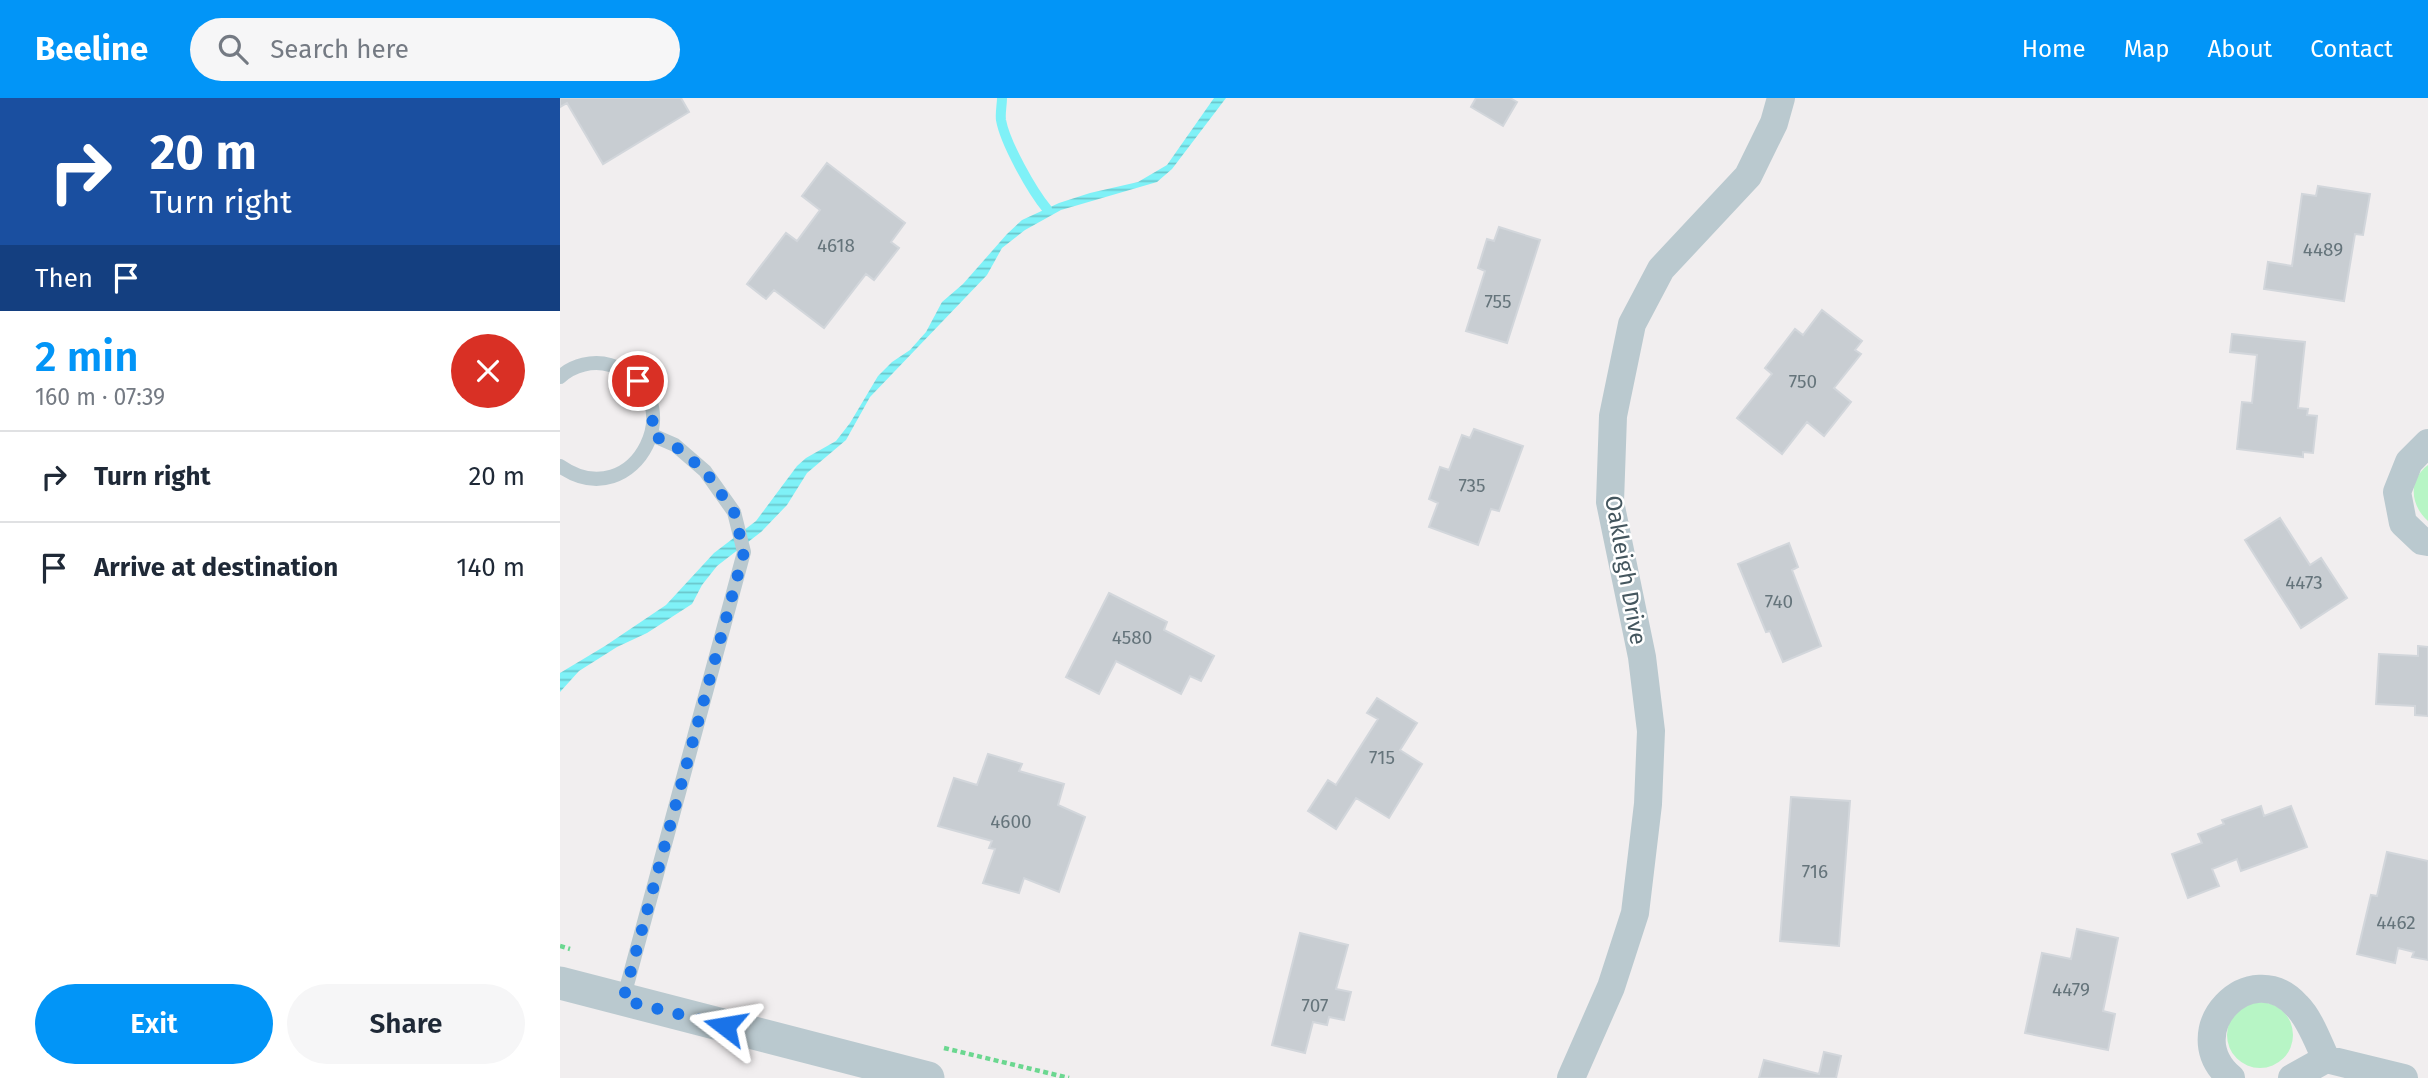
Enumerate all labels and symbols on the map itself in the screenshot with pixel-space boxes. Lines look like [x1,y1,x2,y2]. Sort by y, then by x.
house number: 4618 [817,234,855,257]
house number: 4489 [2303,238,2343,261]
house number: 755 [1484,290,1512,313]
pin [608,351,668,411]
house number: 750 [1789,370,1817,393]
house number: 735 [1458,474,1486,497]
street label: Oakleigh Drive [1599,493,1653,647]
house number: 4473 [2285,571,2323,594]
house number: 740 [1765,590,1793,613]
house number: 4580 [1112,626,1152,649]
house number: 715 [1369,746,1395,769]
house number: 4600 [990,810,1032,833]
house number: 716 [1802,860,1828,883]
house number: 4462 [2376,911,2416,934]
house number: 4479 [2052,978,2090,1001]
position arrow [688,989,762,1063]
house number: 707 [1302,994,1328,1017]

